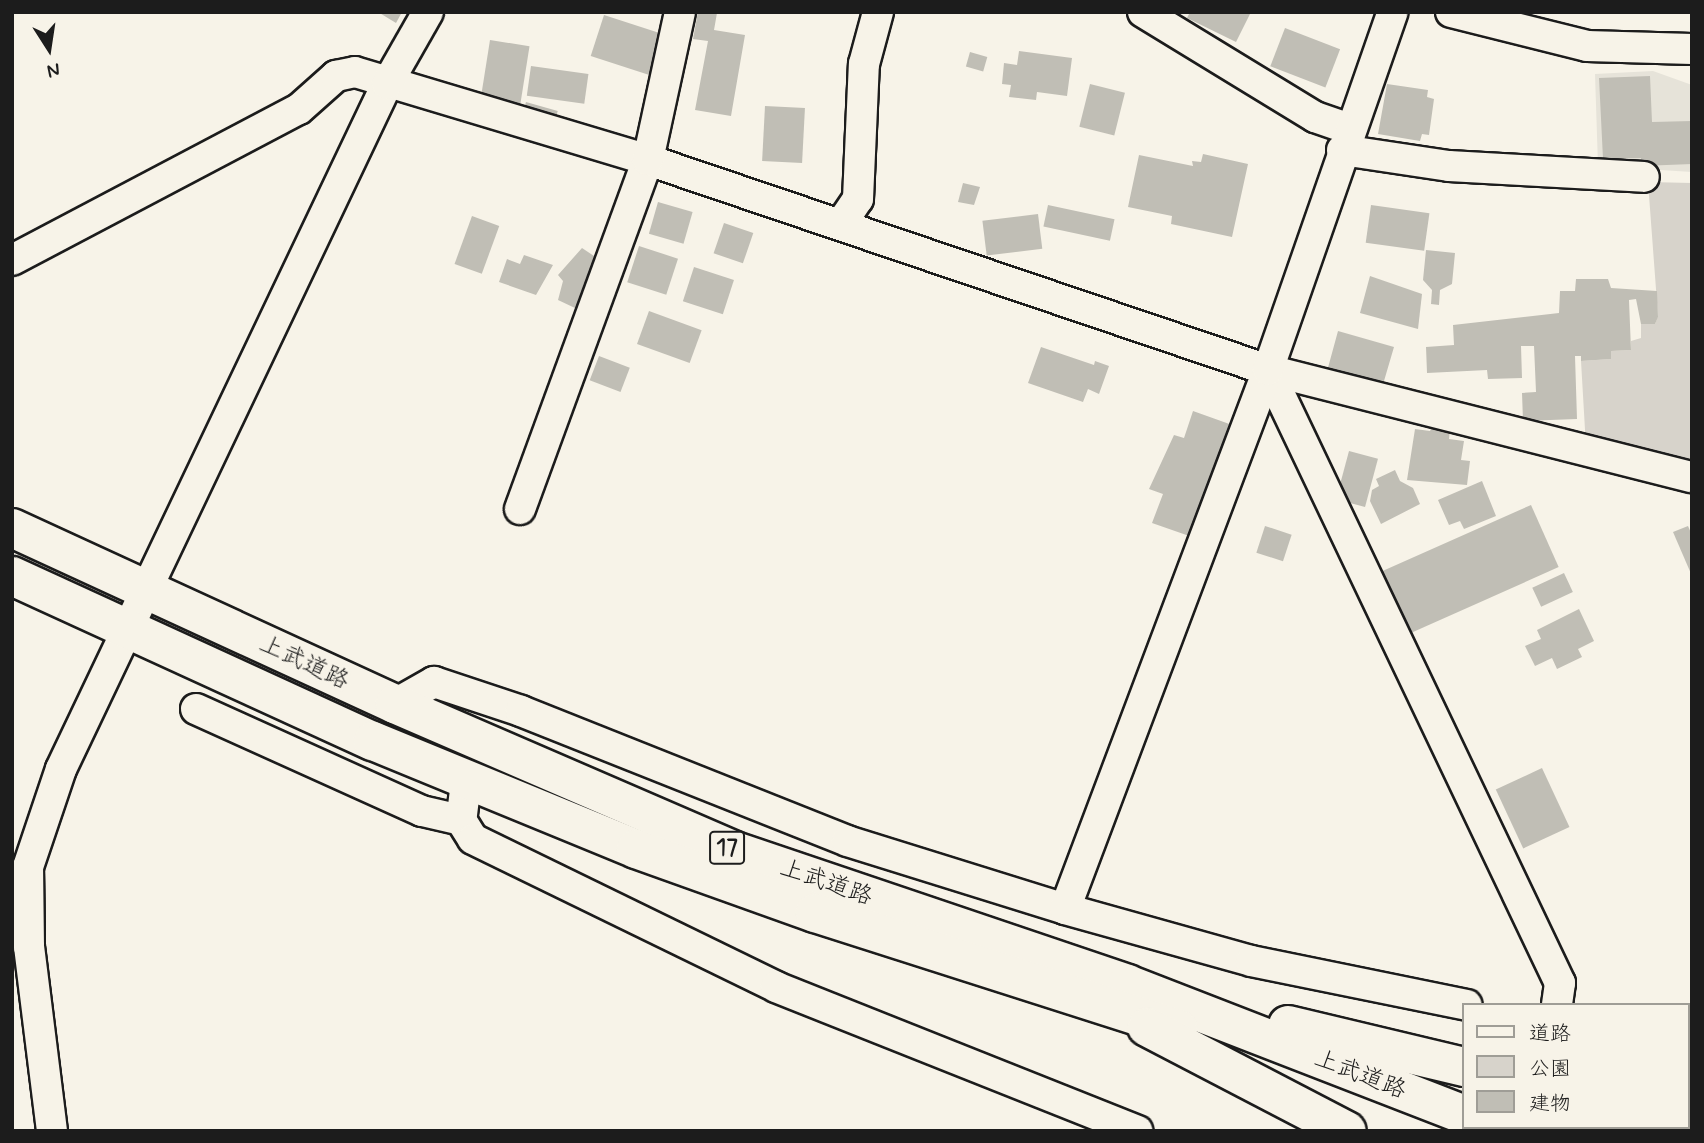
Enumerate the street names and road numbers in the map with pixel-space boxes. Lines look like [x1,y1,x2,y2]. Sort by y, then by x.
street label: 上武道路 [254,630,354,696]
road number: 17 [708,828,746,868]
street label: 上武道路 [776,854,876,912]
street label: 上武道路 [1310,1044,1410,1106]

